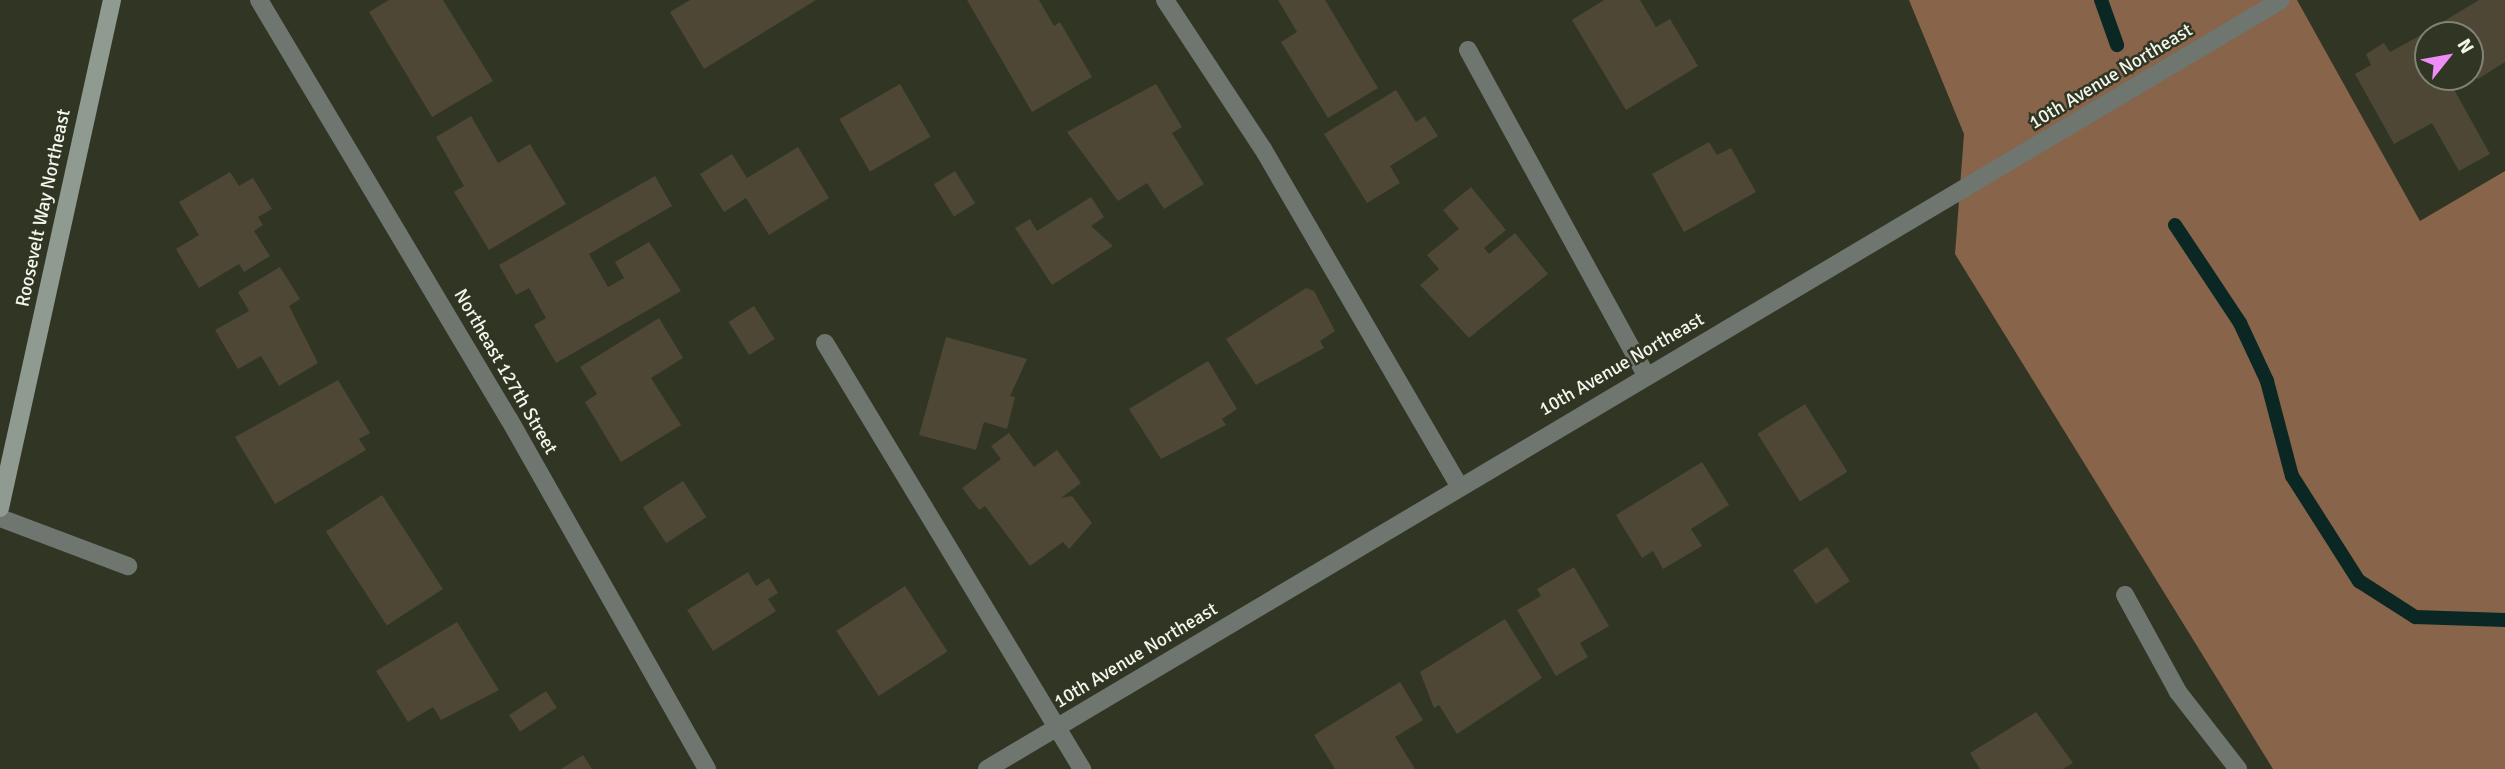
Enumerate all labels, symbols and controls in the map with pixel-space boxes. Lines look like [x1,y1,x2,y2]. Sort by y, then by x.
street label: 10th Avenue Northeast [2025,19,2197,135]
north arrow [2414,21,2484,91]
text: N [2452,34,2479,58]
street label: Roosevelt Way Northeast [12,107,76,309]
street label: Northeast 127th Street [448,285,562,459]
street label: 10th Avenue Northeast [1536,308,1708,422]
street label: 10th Avenue Northeast [1050,598,1222,714]

